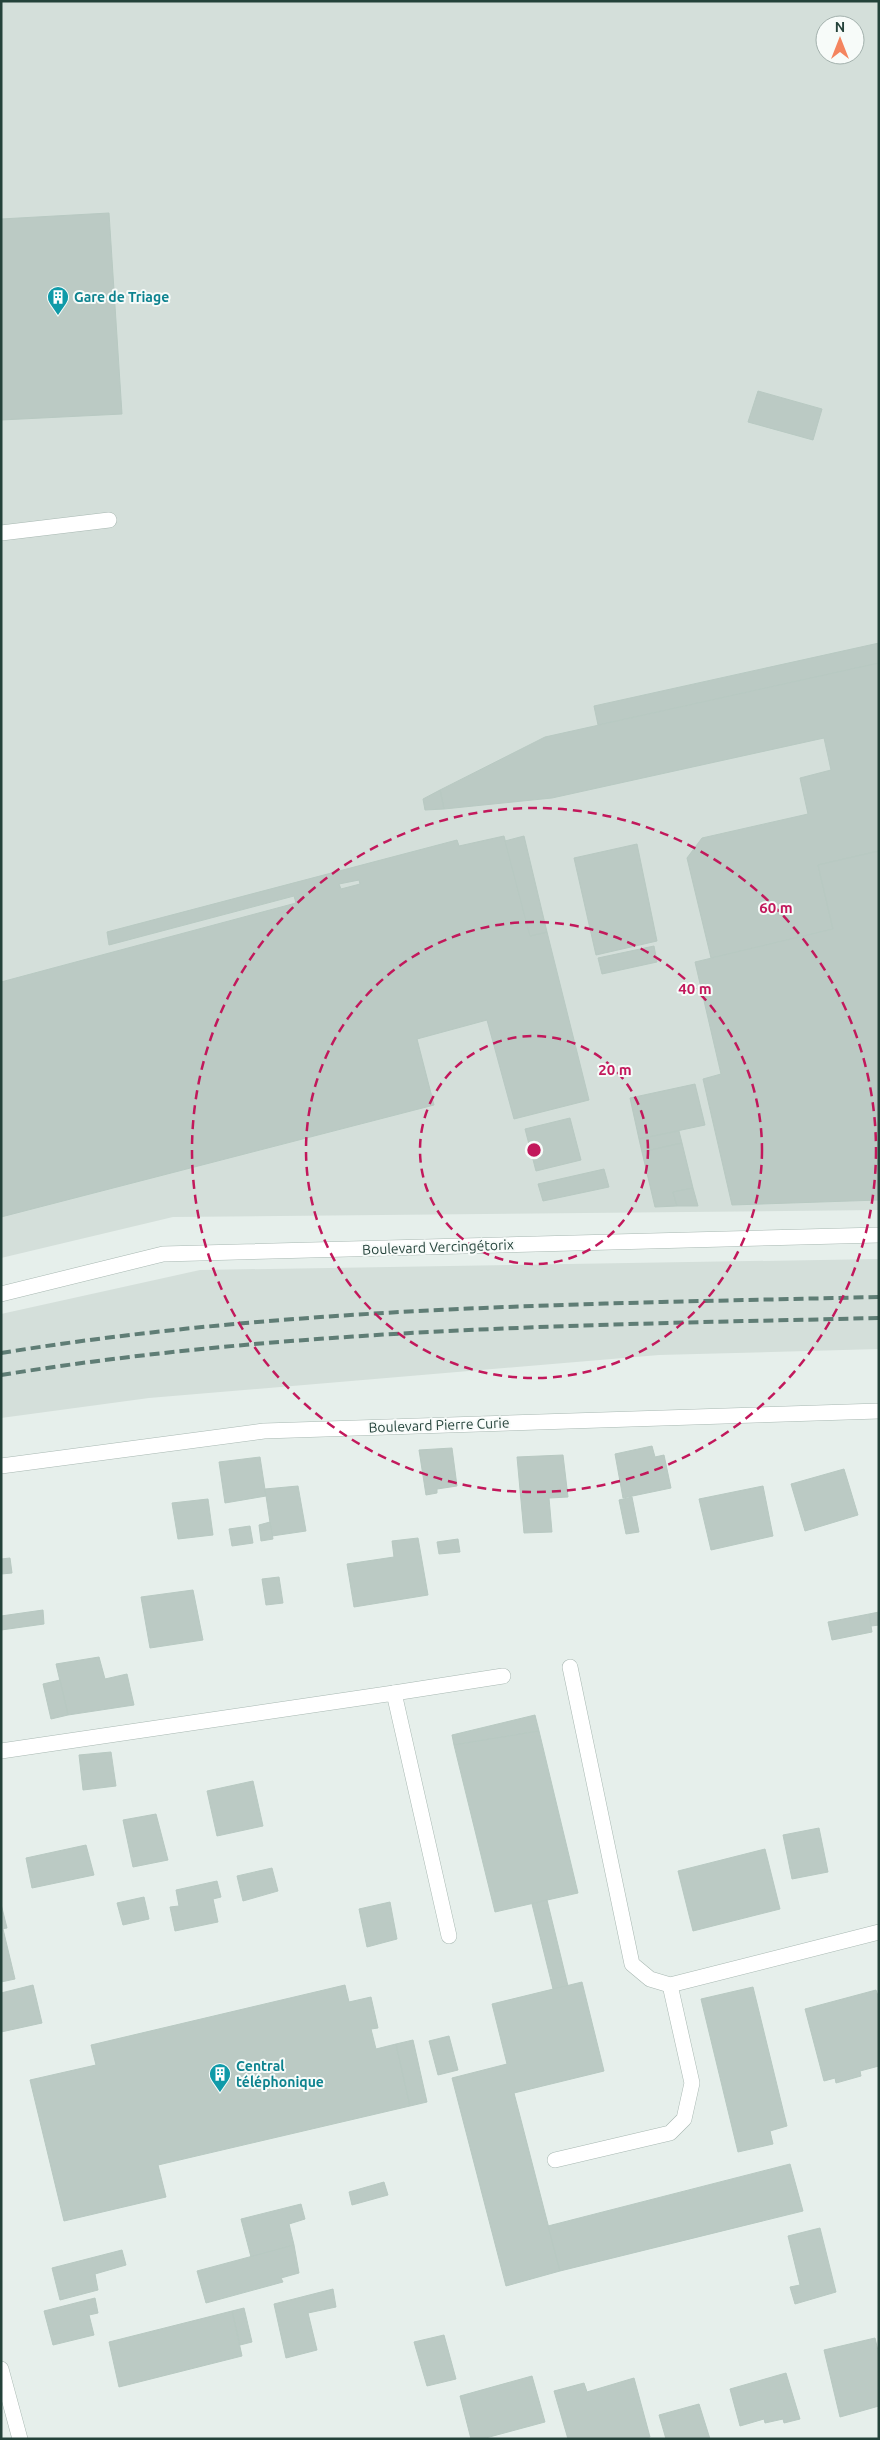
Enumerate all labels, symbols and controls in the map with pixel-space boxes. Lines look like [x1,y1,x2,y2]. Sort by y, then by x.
north arrow [815,15,865,65]
text: N [835,19,845,35]
building icon: Gare de Triage [46,285,70,316]
place label: Gare de Triage [74,289,169,305]
text: 60 m [759,899,793,916]
text: 40 m [678,980,712,997]
text: 20 m [598,1061,632,1078]
centre of rings [525,1141,543,1159]
street label: Boulevard Vercingétorix [362,1236,514,1258]
street label: Boulevard Pierre Curie [368,1415,510,1435]
place label: Central téléphonique [236,2058,324,2090]
building icon: Central téléphonique [208,2062,232,2093]

